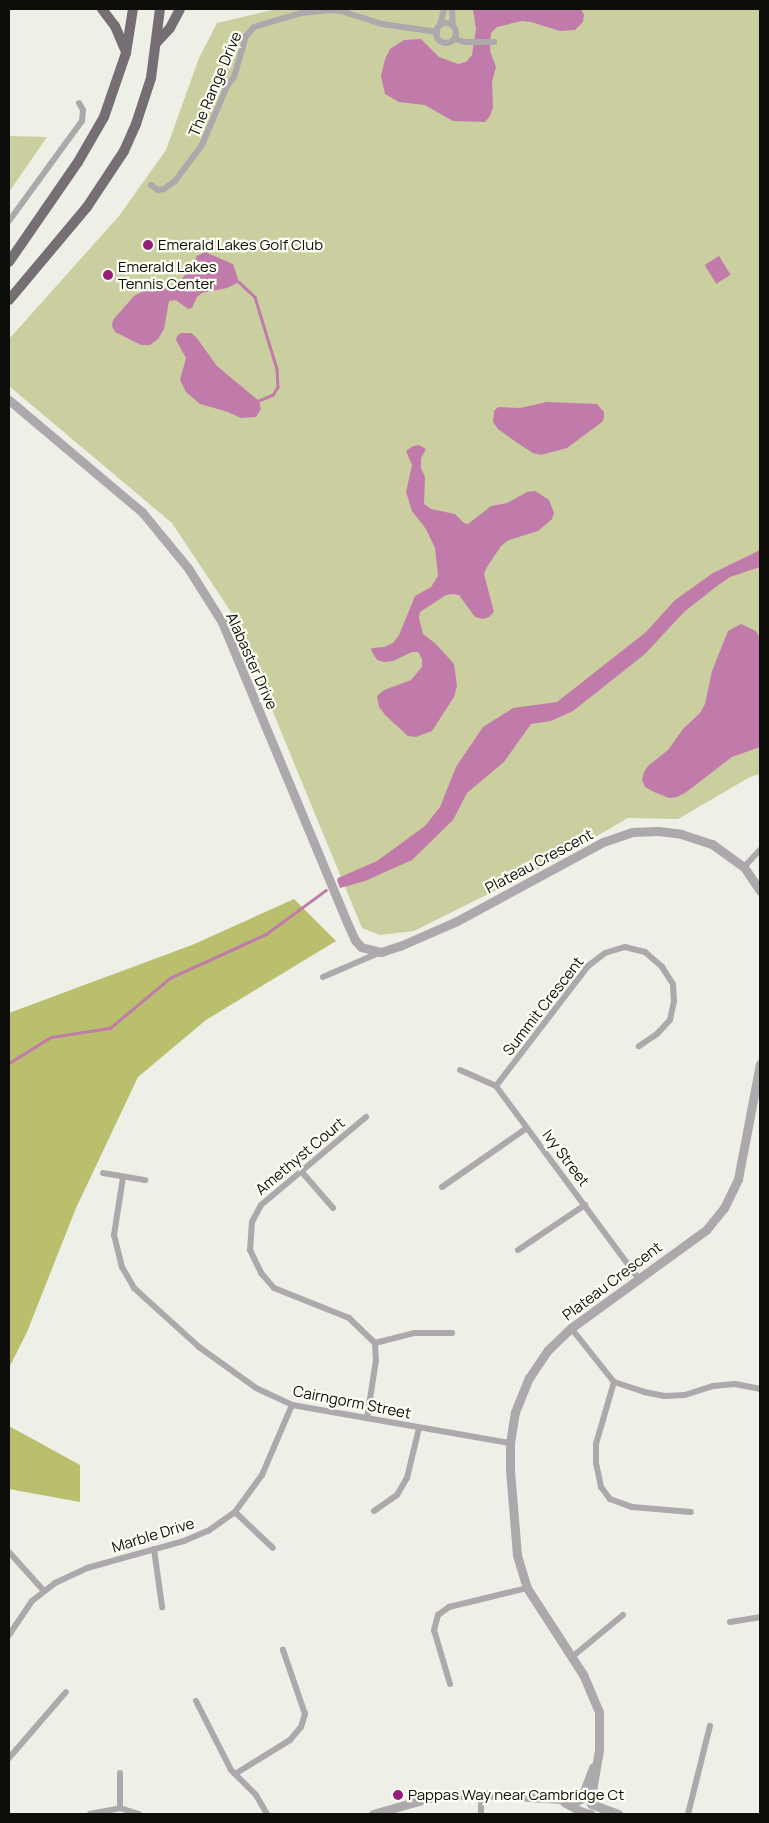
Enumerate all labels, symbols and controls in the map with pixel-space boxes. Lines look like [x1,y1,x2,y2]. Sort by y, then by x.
street label: The Range Drive [185,29,245,139]
place label: Emerald Lakes Golf Club [158,236,323,254]
marker: Emerald Lakes Golf Club [142,239,154,251]
place label: Emerald Lakes Tennis Center [118,257,217,292]
marker: Emerald Lakes Tennis Center [102,269,114,281]
street label: Alabaster Drive [223,610,281,712]
street label: Plateau Crescent [482,825,596,897]
street label: Summit Crescent [499,953,587,1059]
street label: Amethyst Court [252,1114,348,1198]
street label: Ivy Street [539,1126,593,1190]
street label: Plateau Crescent [559,1238,665,1324]
street label: Cairngorm Street [291,1382,413,1422]
street label: Marble Drive [109,1514,197,1556]
place label: Pappas Way near Cambridge Ct [408,1786,624,1804]
marker: Pappas Way near Cambridge Ct [392,1789,404,1801]

